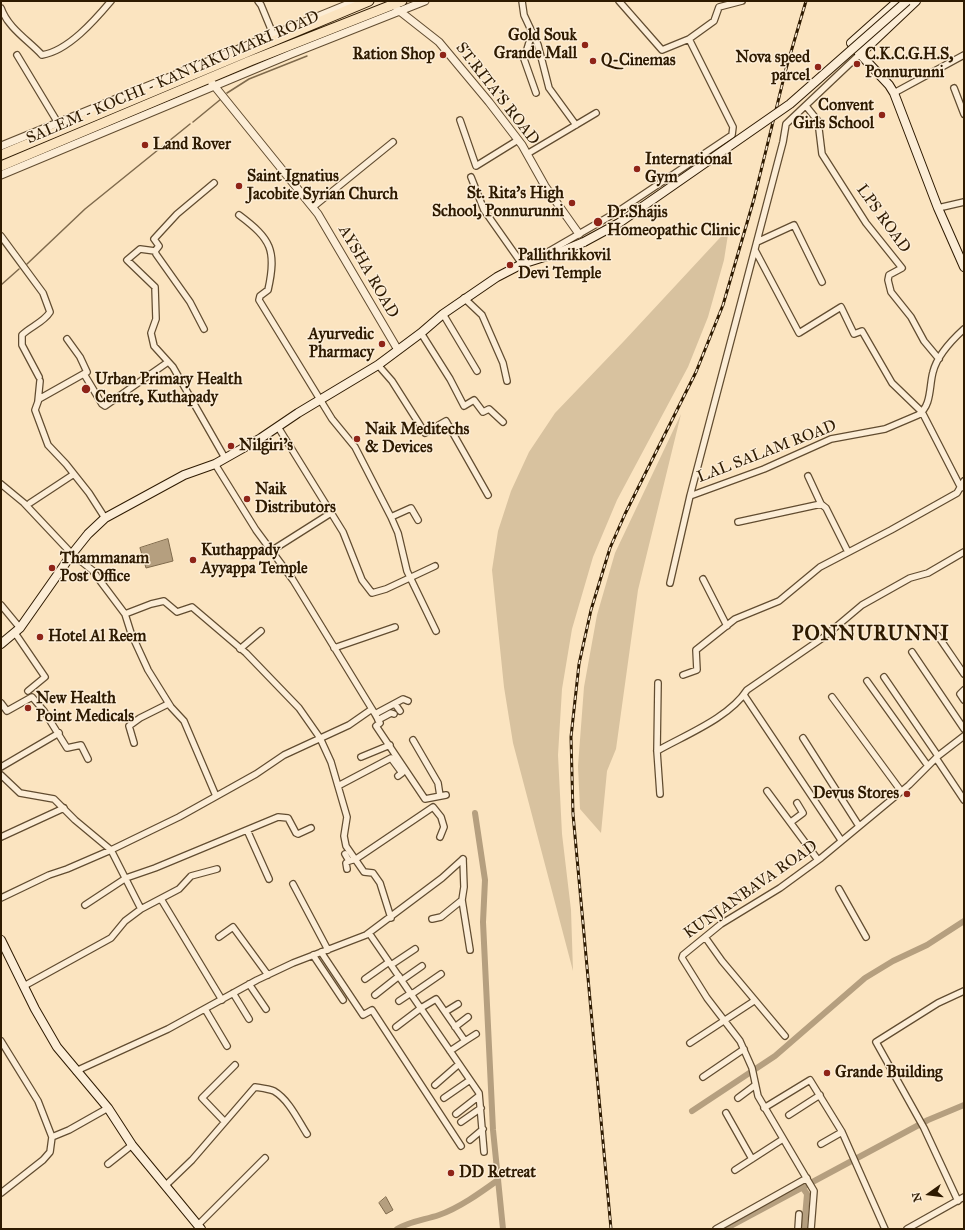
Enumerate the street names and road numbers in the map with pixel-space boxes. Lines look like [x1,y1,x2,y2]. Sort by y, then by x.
street label: SALEM - KOCHI - KANYAKUMARI ROAD [24,7,322,149]
street label: ST.RITA'S ROAD [451,39,543,149]
street label: LPS ROAD [852,181,914,257]
street label: AYSHA ROAD [334,222,402,322]
street label: LAL SALAM ROAD [695,417,839,487]
street label: KUNJANBAVA ROAD [680,837,822,943]

